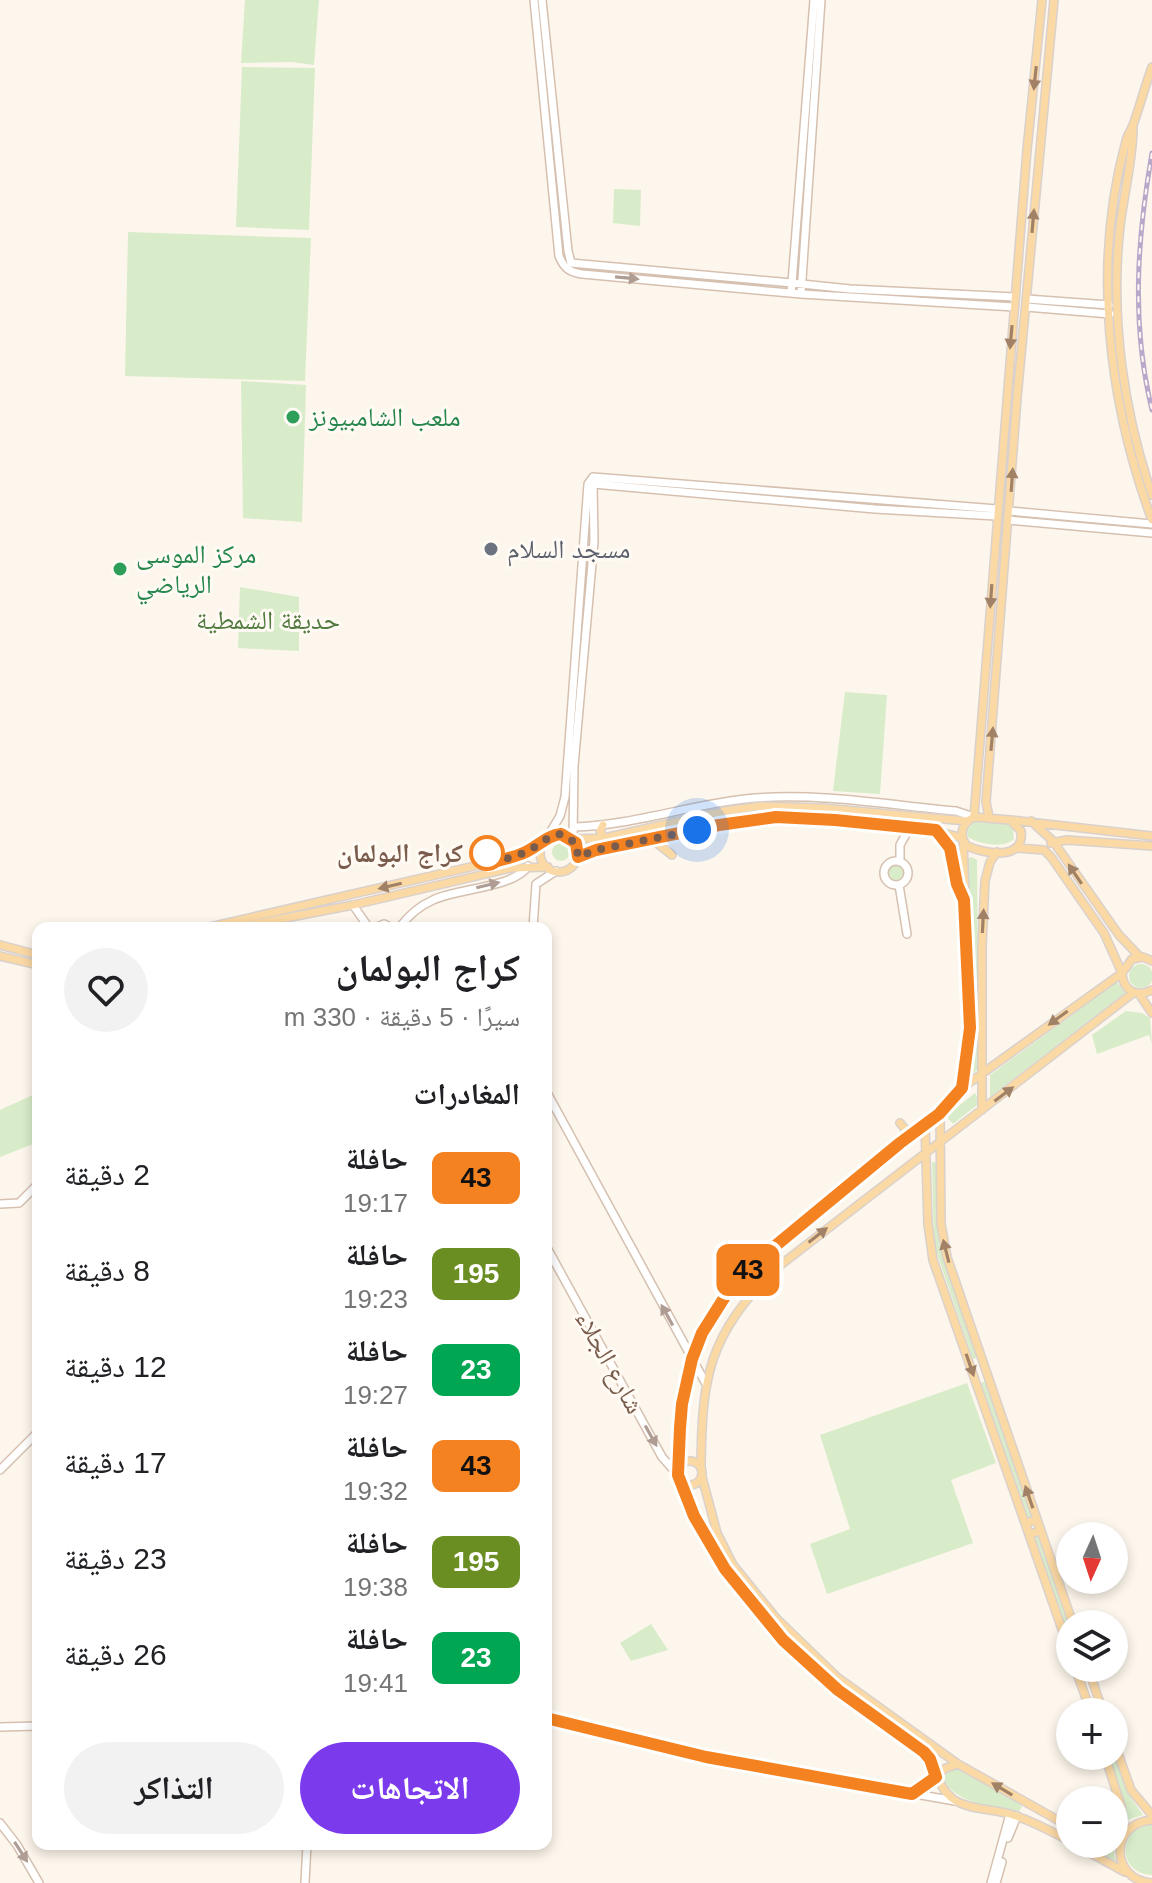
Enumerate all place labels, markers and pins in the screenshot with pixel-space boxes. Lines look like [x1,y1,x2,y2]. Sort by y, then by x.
place label: ملعب الشامبيونز [308,402,461,432]
marker: ملعب الشامبيونز [284,408,302,426]
place label: مسجد السلام [507,534,630,567]
place label: مركز الموسى الرياضي [136,539,256,605]
marker: مسجد السلام [482,540,500,558]
marker: مركز الموسى الرياضي [111,560,129,578]
marker: كراج البولمان [470,836,504,870]
place label: كراج البولمان [337,838,463,869]

